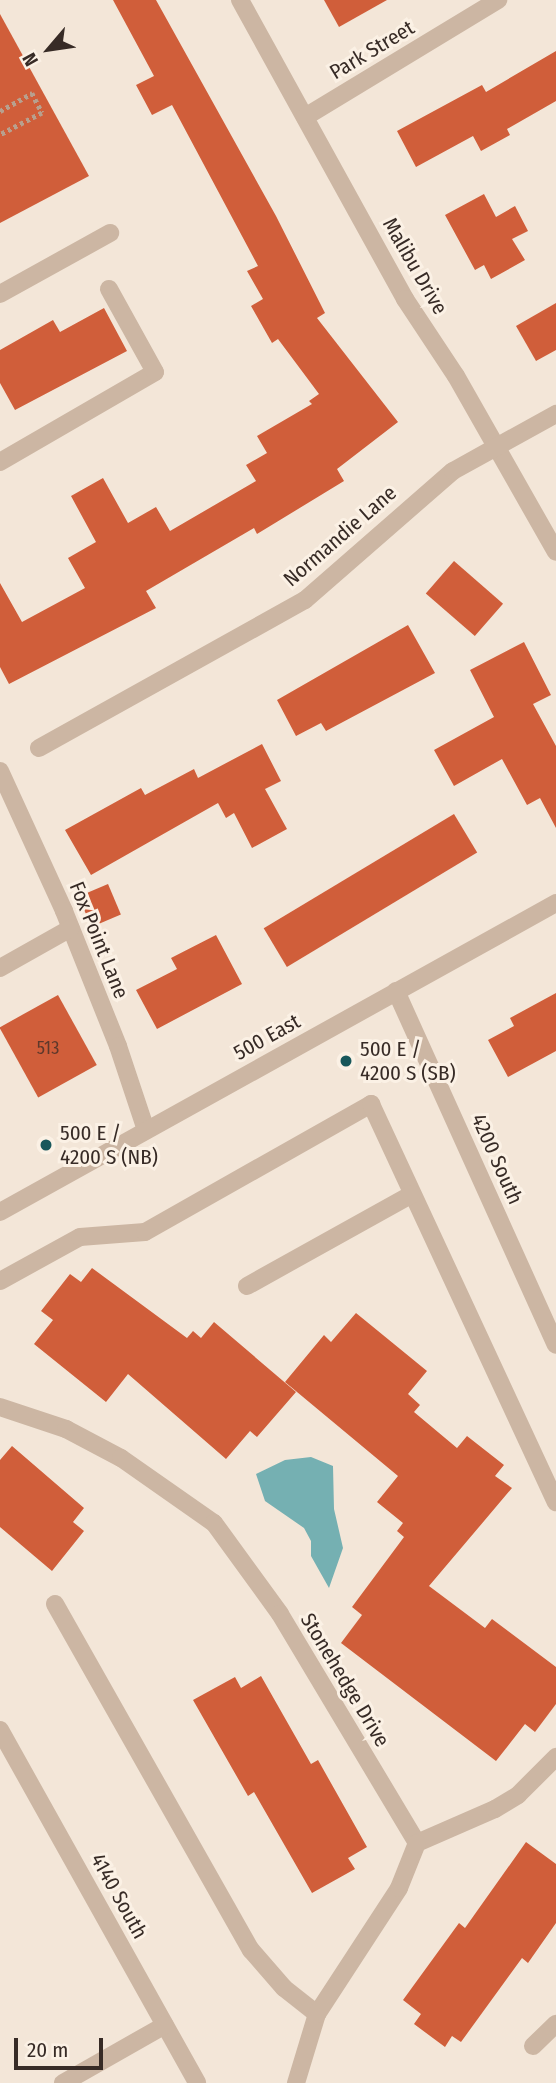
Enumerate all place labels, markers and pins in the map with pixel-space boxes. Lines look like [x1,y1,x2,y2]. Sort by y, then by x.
place label: 500 E / 4200 S (SB) [360,1036,456,1086]
marker: 500 E / 4200 S (SB) [338,1053,354,1069]
place label: 500 E / 4200 S (NB) [60,1120,158,1170]
marker: 500 E / 4200 S (NB) [38,1137,54,1153]

